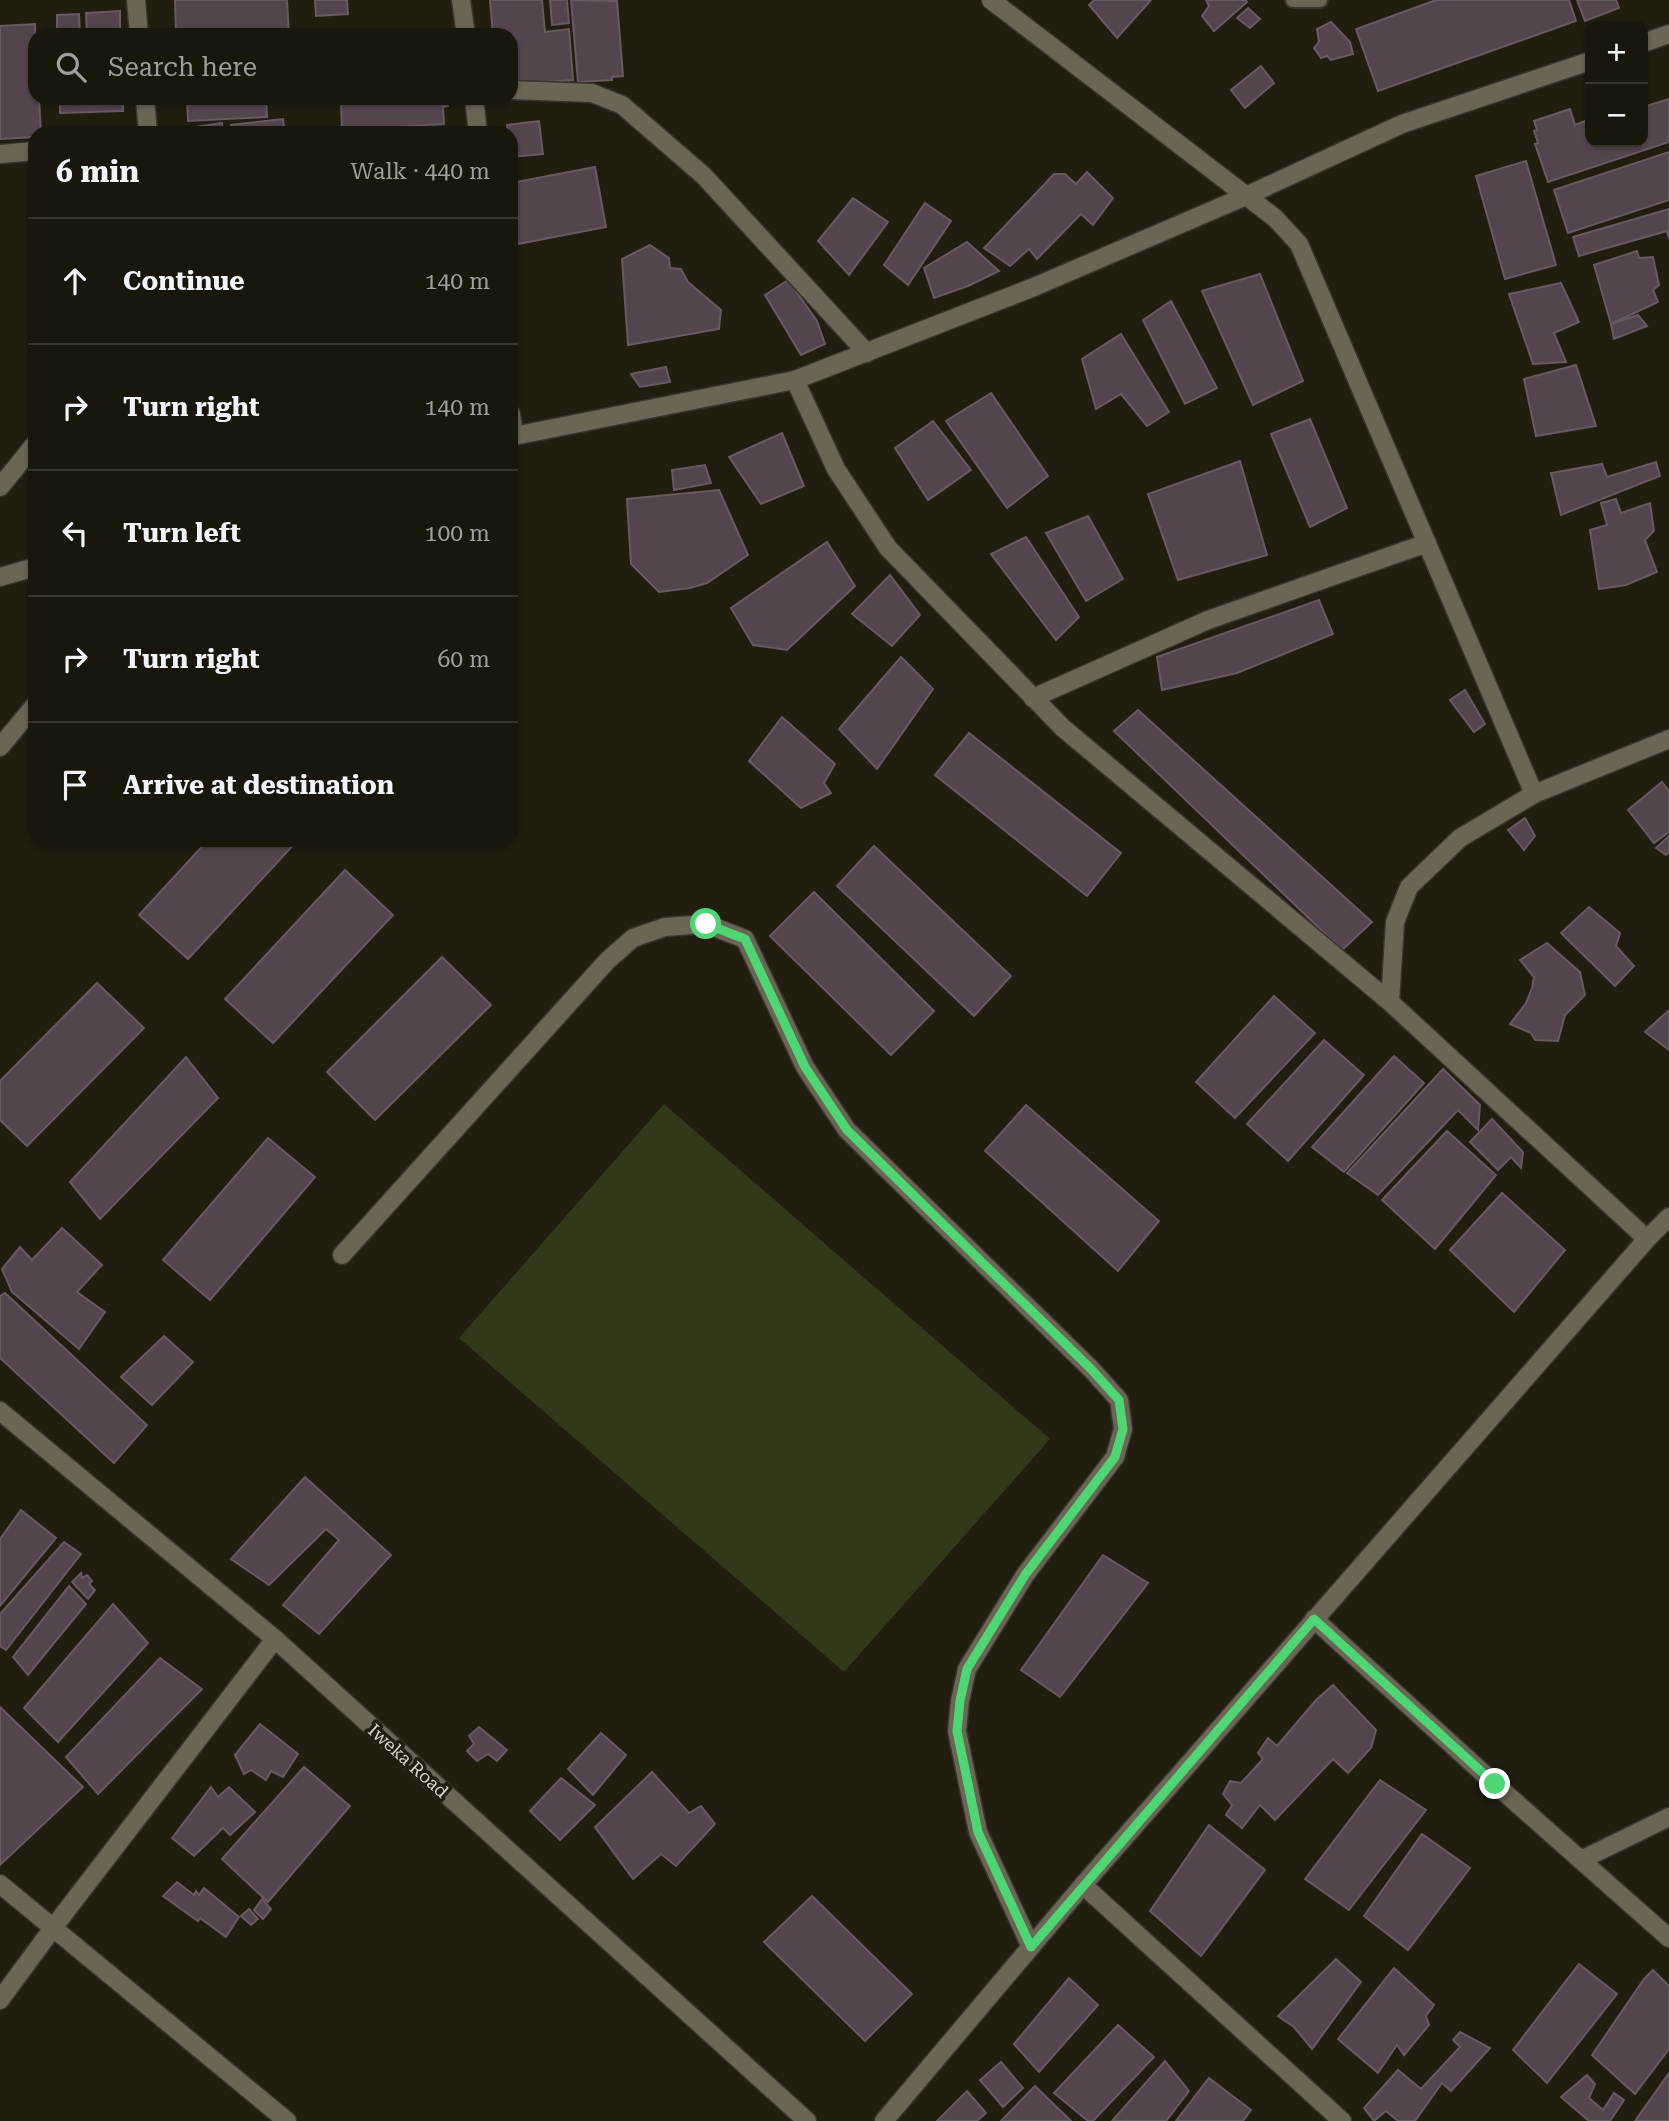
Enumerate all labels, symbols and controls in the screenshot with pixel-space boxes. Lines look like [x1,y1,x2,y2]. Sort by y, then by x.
map controls [1585,21,1648,147]
button: + [1585,21,1648,84]
search box [28,28,518,105]
icon: search [52,48,90,86]
text: Search here [108,52,257,82]
button: − [1585,84,1648,147]
text: 6 min [56,154,139,189]
text: Walk · 440 m [351,158,490,185]
icon: ahead [56,262,94,300]
text: Continue [123,266,245,296]
text: 140 m [425,268,490,295]
icon: right [56,388,94,426]
text: Turn right [123,392,259,422]
text: 140 m [425,394,490,421]
icon: left [56,514,94,552]
text: Turn left [123,518,241,548]
text: 100 m [425,520,490,547]
icon: right [56,640,94,678]
text: Turn right [123,644,259,674]
text: 60 m [437,646,490,673]
icon: arrive [56,766,94,804]
text: Arrive at destination [123,770,394,800]
route start [690,908,721,939]
street label: Iweka Road [364,1719,453,1802]
route end [1479,1768,1510,1799]

